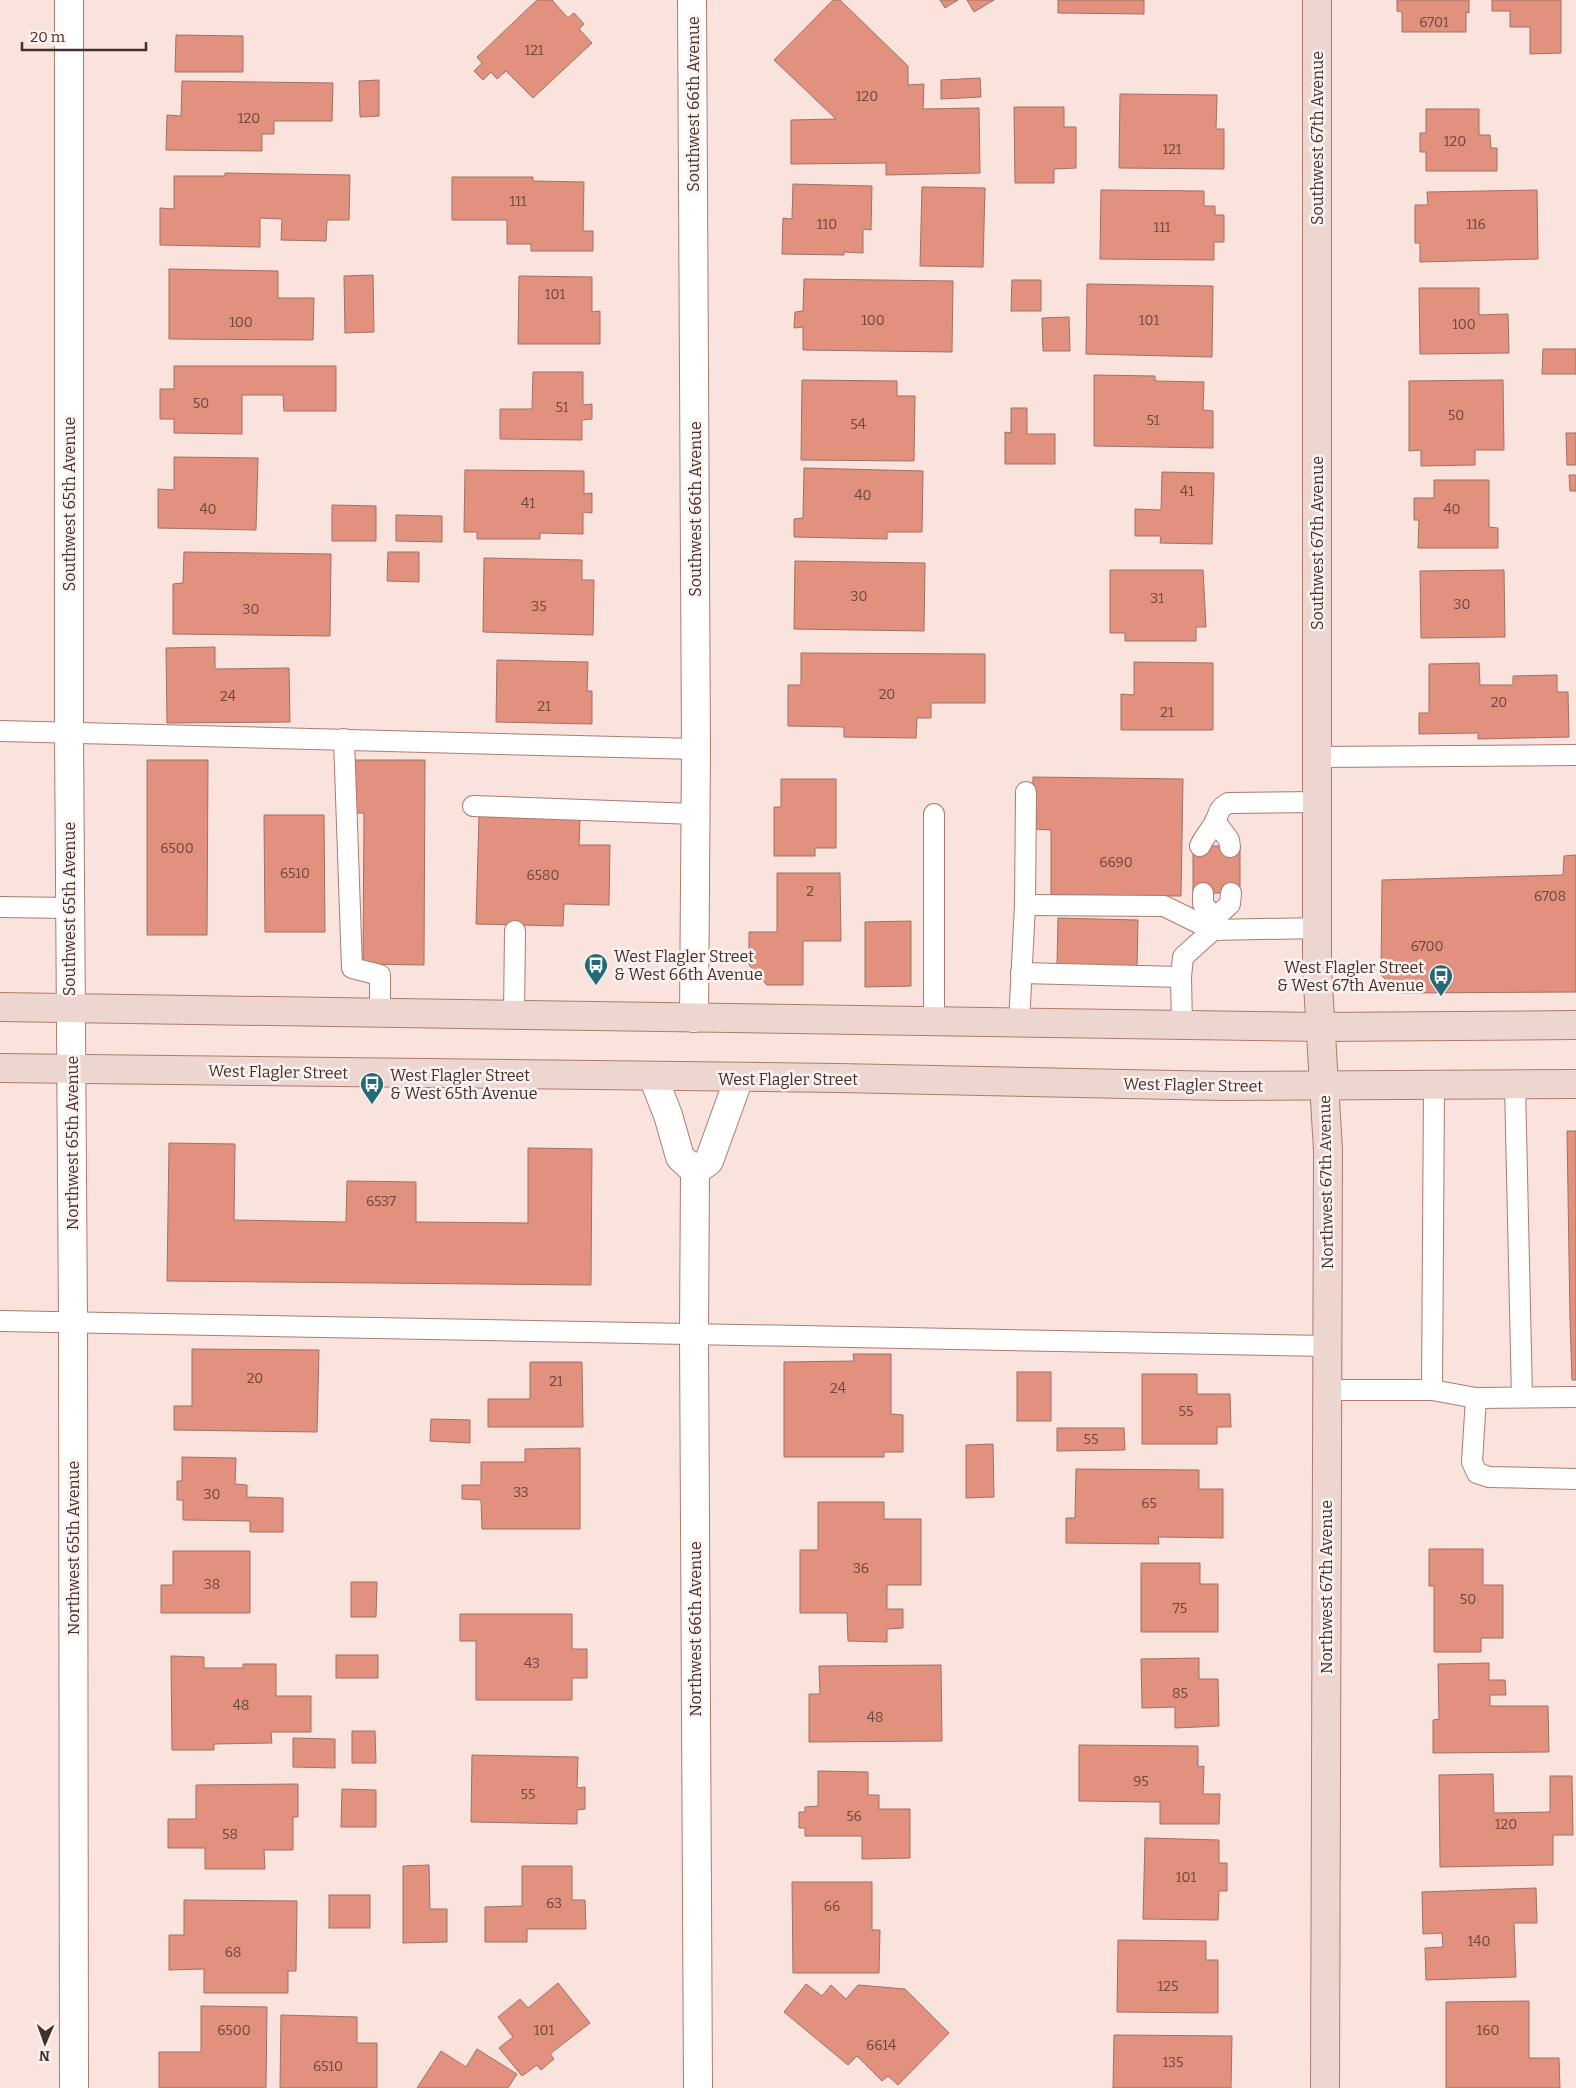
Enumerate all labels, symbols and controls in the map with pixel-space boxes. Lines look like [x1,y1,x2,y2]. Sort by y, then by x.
house number: 6701 [1419,14,1449,31]
street label: Southwest 66th Avenue [684,16,703,192]
scale bar [22,20,146,52]
text: 20 m [30,28,66,46]
house number: 121 [525,42,544,59]
street label: Southwest 67th Avenue [1308,51,1327,225]
house number: 120 [856,88,878,105]
house number: 120 [238,110,260,127]
house number: 120 [1444,133,1466,150]
house number: 121 [1163,141,1182,158]
house number: 111 [509,193,527,210]
house number: 110 [817,216,837,233]
house number: 116 [1466,216,1486,233]
house number: 111 [1153,219,1171,236]
house number: 101 [545,286,565,303]
house number: 100 [861,312,885,329]
house number: 101 [1139,312,1159,329]
house number: 100 [229,314,253,331]
house number: 100 [1452,316,1476,333]
house number: 50 [193,395,209,412]
house number: 51 [556,399,569,416]
house number: 50 [1448,407,1464,424]
house number: 51 [1147,412,1160,429]
house number: 54 [850,416,866,433]
street label: Southwest 65th Avenue [60,417,79,591]
street label: Southwest 66th Avenue [686,421,705,597]
street label: Southwest 67th Avenue [1308,456,1327,630]
house number: 41 [1180,483,1194,500]
house number: 40 [854,487,872,504]
house number: 41 [521,495,535,512]
house number: 40 [199,501,217,518]
house number: 40 [1443,501,1461,518]
house number: 30 [851,588,867,605]
house number: 31 [1150,590,1164,607]
house number: 30 [1454,596,1470,613]
house number: 35 [531,598,547,615]
house number: 30 [243,601,259,618]
house number: 20 [879,686,895,703]
house number: 24 [220,688,236,705]
house number: 20 [1491,694,1507,711]
house number: 21 [537,698,551,715]
house number: 21 [1160,704,1174,721]
street label: Southwest 65th Avenue [60,822,79,996]
house number: 6500 [160,840,194,857]
house number: 6690 [1099,854,1133,871]
house number: 6510 [280,865,310,882]
house number: 6580 [527,867,559,884]
house number: 2 [806,883,814,900]
house number: 6708 [1534,888,1566,905]
house number: 6700 [1411,938,1443,955]
place label: West Flagler Street & West 66th Avenue [614,947,763,984]
bus stop icon: West Flagler Street & West 66th Avenue [583,952,609,986]
place label: West Flagler Street & West 67th Avenue [1277,958,1424,995]
bus stop icon: West Flagler Street & West 67th Avenue [1428,963,1454,997]
street label: Northwest 65th Avenue [63,1056,82,1230]
street label: West Flagler Street [208,1061,348,1083]
place label: West Flagler Street & West 65th Avenue [390,1066,538,1103]
street label: West Flagler Street [718,1070,858,1089]
bus stop icon: West Flagler Street & West 65th Avenue [359,1071,385,1105]
street label: West Flagler Street [1123,1074,1263,1096]
street label: Northwest 67th Avenue [1315,1095,1337,1269]
house number: 6537 [366,1193,396,1210]
house number: 20 [247,1370,263,1387]
house number: 21 [549,1373,563,1390]
house number: 24 [830,1380,846,1397]
house number: 55 [1179,1403,1193,1420]
house number: 55 [1084,1431,1098,1448]
street label: Northwest 65th Avenue [64,1461,83,1635]
house number: 33 [513,1484,529,1501]
house number: 30 [204,1486,220,1503]
house number: 65 [1141,1495,1157,1512]
street label: Northwest 67th Avenue [1317,1500,1336,1674]
street label: Northwest 66th Avenue [686,1541,705,1717]
house number: 36 [853,1560,869,1577]
house number: 38 [204,1576,220,1593]
house number: 50 [1460,1591,1476,1608]
house number: 75 [1173,1600,1187,1617]
house number: 43 [524,1655,540,1672]
house number: 85 [1172,1685,1188,1702]
house number: 48 [233,1697,249,1714]
house number: 48 [867,1709,883,1726]
house number: 95 [1133,1773,1149,1790]
house number: 55 [521,1786,535,1803]
house number: 56 [846,1808,862,1825]
house number: 120 [1495,1816,1517,1833]
house number: 58 [222,1826,238,1843]
house number: 101 [1176,1869,1196,1886]
house number: 63 [546,1895,562,1912]
house number: 66 [824,1898,840,1915]
house number: 140 [1468,1933,1490,1950]
house number: 68 [225,1944,241,1961]
house number: 125 [1158,1978,1178,1995]
north arrow [20,2018,70,2068]
house number: 6500 [217,2022,251,2039]
house number: 101 [534,2022,554,2039]
house number: 160 [1477,2022,1499,2039]
house number: 6614 [866,2037,896,2054]
text: N [39,2047,50,2064]
house number: 135 [1162,2054,1184,2071]
house number: 6510 [313,2058,343,2075]

